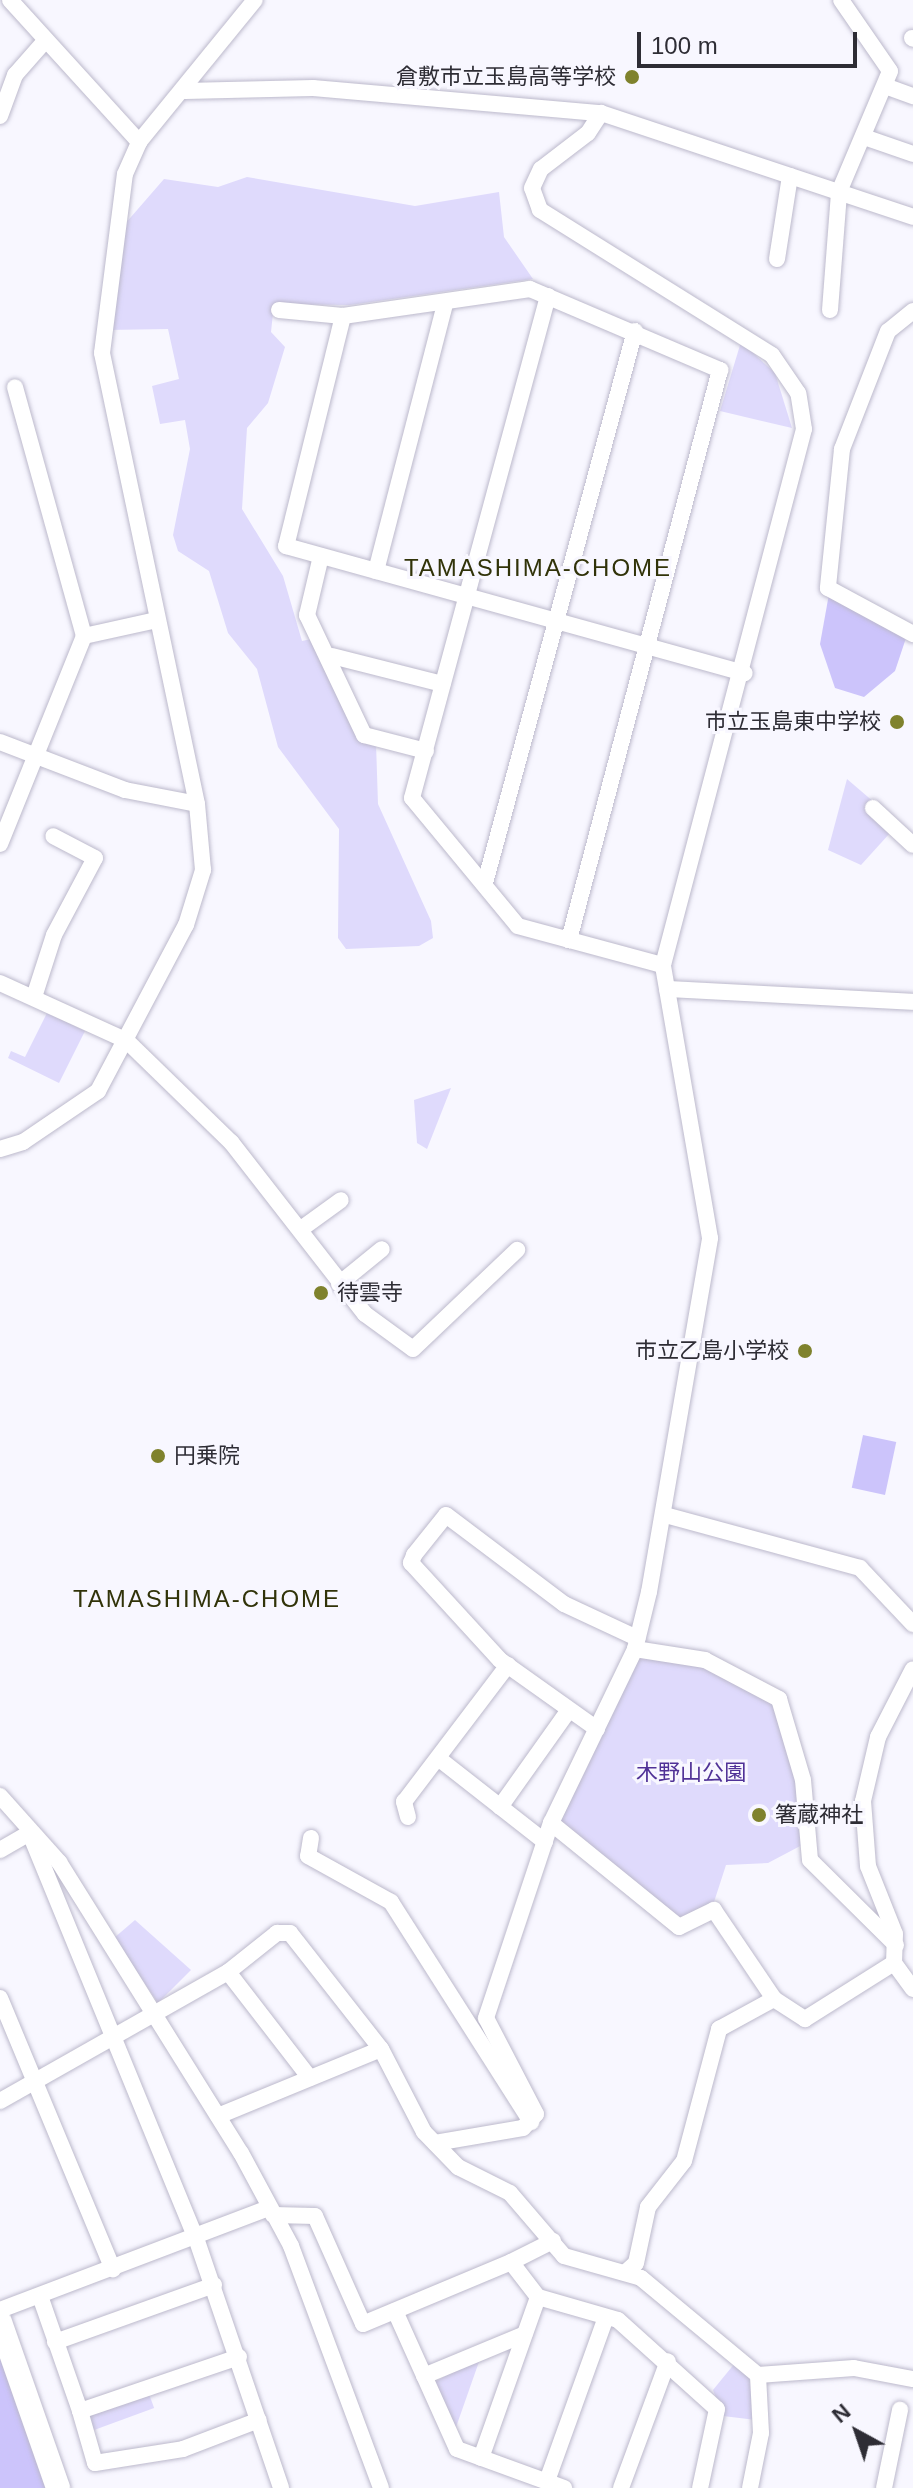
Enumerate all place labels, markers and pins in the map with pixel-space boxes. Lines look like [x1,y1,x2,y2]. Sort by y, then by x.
place label: 倉敷市立玉島高等学校 [396,64,616,90]
marker: 倉敷市立玉島高等学校 [623,68,641,86]
place label: 市立玉島東中学校 [705,709,881,735]
marker: 市立玉島東中学校 [888,713,906,731]
place label: 待雲寺 [337,1280,403,1306]
marker: 待雲寺 [312,1284,330,1302]
place label: 市立乙島小学校 [635,1338,789,1364]
marker: 市立乙島小学校 [796,1342,814,1360]
place label: 円乗院 [174,1443,240,1469]
marker: 円乗院 [149,1447,167,1465]
place label: 箸蔵神社 [775,1802,863,1828]
marker: 箸蔵神社 [750,1806,768,1824]

